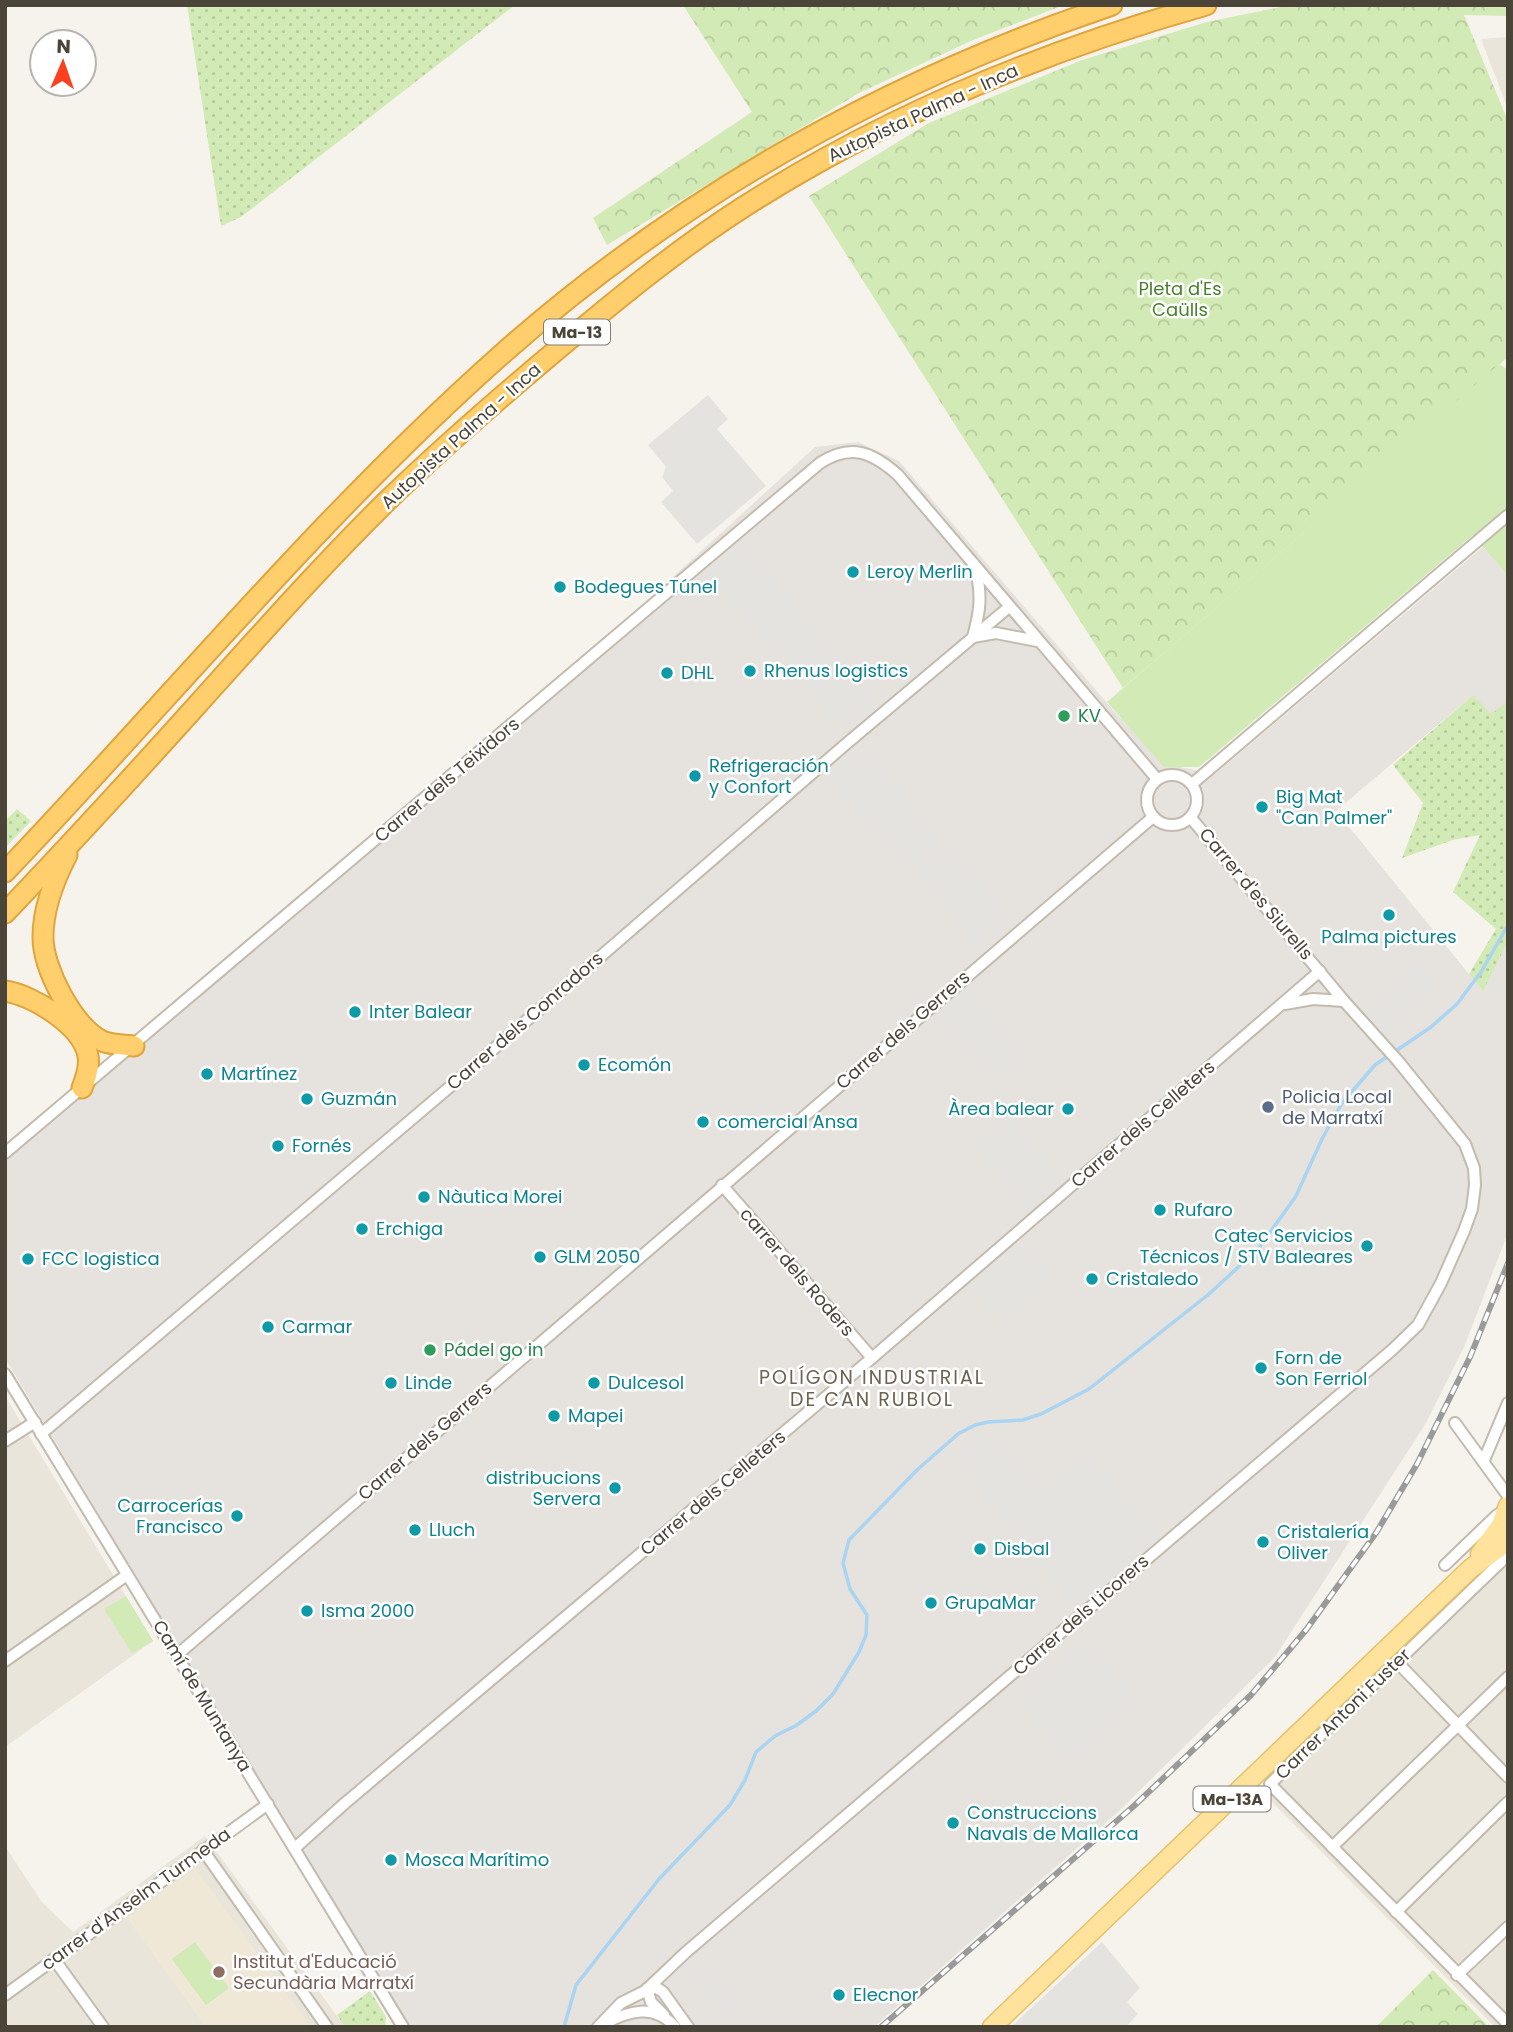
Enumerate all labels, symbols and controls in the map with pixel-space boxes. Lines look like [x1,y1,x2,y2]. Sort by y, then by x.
north arrow [28,28,98,98]
text: N [56,33,71,60]
street label: Autopista Palma - Inca [823,57,1022,168]
park label: Pleta d'Es Caülls [1138,276,1222,322]
road number: Ma-13 [544,320,610,344]
street label: Autopista Palma - Inca [375,357,546,514]
place label: Leroy Merlin [867,559,973,584]
marker: Leroy Merlin [845,564,861,580]
place label: Bodegues Túnel [574,574,717,599]
marker: Bodegues Túnel [552,579,568,595]
place label: Rhenus logistics [764,658,908,683]
place label: DHL [681,660,714,685]
marker: Rhenus logistics [742,663,758,679]
marker: DHL [659,665,675,681]
place label: KV [1078,703,1101,728]
marker: KV [1056,708,1072,724]
street label: Carrer dels Teixidors [369,711,525,848]
place label: Refrigeración y Confort [709,753,829,799]
marker: Refrigeración y Confort [687,768,703,784]
place label: Big Mat "Can Palmer" [1276,784,1392,830]
marker: Big Mat "Can Palmer" [1254,799,1270,815]
street label: Carrer d'es Siurells [1194,822,1319,965]
marker: Palma pictures [1381,907,1397,923]
place label: Palma pictures [1321,924,1457,949]
street label: Carrer dels Conradors [441,946,608,1096]
street label: Carrer dels Gerrers [830,964,975,1095]
place label: Inter Balear [369,999,472,1024]
marker: Inter Balear [347,1004,363,1020]
place label: Ecomón [598,1052,671,1077]
street label: Carrer dels Celleters [1065,1054,1220,1193]
marker: Ecomón [576,1057,592,1073]
place label: Martínez [221,1061,297,1086]
marker: Martínez [199,1066,215,1082]
place label: Policia Local de Marratxí [1282,1084,1392,1130]
place label: Guzmán [321,1086,397,1111]
marker: Guzmán [299,1091,315,1107]
place label: Àrea balear [948,1096,1054,1121]
marker: Policia Local de Marratxí [1260,1099,1276,1115]
marker: Àrea balear [1060,1101,1076,1117]
place label: comercial Ansa [717,1109,858,1134]
marker: comercial Ansa [695,1114,711,1130]
place label: Fornés [292,1133,351,1158]
marker: Fornés [270,1138,286,1154]
place label: Nàutica Morei [438,1184,563,1209]
marker: Nàutica Morei [416,1189,432,1205]
place label: Rufaro [1174,1197,1233,1222]
street label: carrer dels Roders [734,1202,860,1341]
marker: Rufaro [1152,1202,1168,1218]
place label: Erchiga [376,1216,443,1241]
marker: Erchiga [354,1221,370,1237]
place label: Catec Servicios Técnicos / STV Baleares [1140,1223,1353,1269]
marker: Catec Servicios Técnicos / STV Baleares [1359,1238,1375,1254]
place label: GLM 2050 [554,1244,640,1269]
place label: FCC logistica [42,1246,160,1271]
marker: GLM 2050 [532,1249,548,1265]
marker: FCC logistica [20,1251,36,1267]
place label: Cristaledo [1106,1266,1198,1291]
marker: Cristaledo [1084,1271,1100,1287]
place label: Carmar [282,1314,352,1339]
marker: Carmar [260,1319,276,1335]
place label: Pádel go in [444,1337,544,1362]
marker: Pádel go in [422,1342,438,1358]
place label: Forn de Son Ferriol [1275,1345,1367,1391]
marker: Forn de Son Ferriol [1253,1360,1269,1376]
district label: POLÍGON INDUSTRIAL DE CAN RUBIOL [759,1364,985,1413]
place label: Linde [405,1370,452,1395]
place label: Dulcesol [608,1370,684,1395]
street label: Carrer dels Gerrers [352,1375,497,1506]
marker: Linde [383,1375,399,1391]
marker: Dulcesol [586,1375,602,1391]
place label: Mapei [568,1403,623,1428]
marker: Mapei [546,1408,562,1424]
street label: Carrer dels Celleters [635,1424,791,1561]
place label: distribucions Servera [486,1465,601,1511]
marker: distribucions Servera [607,1480,623,1496]
place label: Carrocerías Francisco [117,1493,223,1539]
marker: Carrocerías Francisco [229,1508,245,1524]
place label: Lluch [429,1517,475,1542]
place label: Cristalería Oliver [1277,1519,1369,1565]
marker: Lluch [407,1522,423,1538]
marker: Cristalería Oliver [1255,1534,1271,1550]
place label: Disbal [994,1536,1049,1561]
marker: Disbal [972,1541,988,1557]
street label: Carrer dels Licorers [1007,1549,1154,1681]
place label: GrupaMar [945,1590,1036,1615]
marker: GrupaMar [923,1595,939,1611]
place label: Isma 2000 [321,1598,415,1623]
marker: Isma 2000 [299,1603,315,1619]
street label: Camí de Muntanya [147,1615,258,1776]
street label: Carrer Antoni Fuster [1270,1642,1416,1785]
road number: Ma-13A [1194,1786,1270,1812]
place label: Construccions Navals de Mallorca [967,1800,1139,1846]
marker: Construccions Navals de Mallorca [945,1815,961,1831]
street label: carrer d'Anselm Turmeda [36,1821,235,1976]
place label: Mosca Marítimo [405,1847,549,1872]
marker: Mosca Marítimo [383,1852,399,1868]
place label: Institut d'Educació Secundària Marratxí [233,1949,414,1995]
marker: Institut d'Educació Secundària Marratxí [211,1964,227,1980]
place label: Elecnor [853,1982,919,2007]
marker: Elecnor [831,1987,847,2003]

